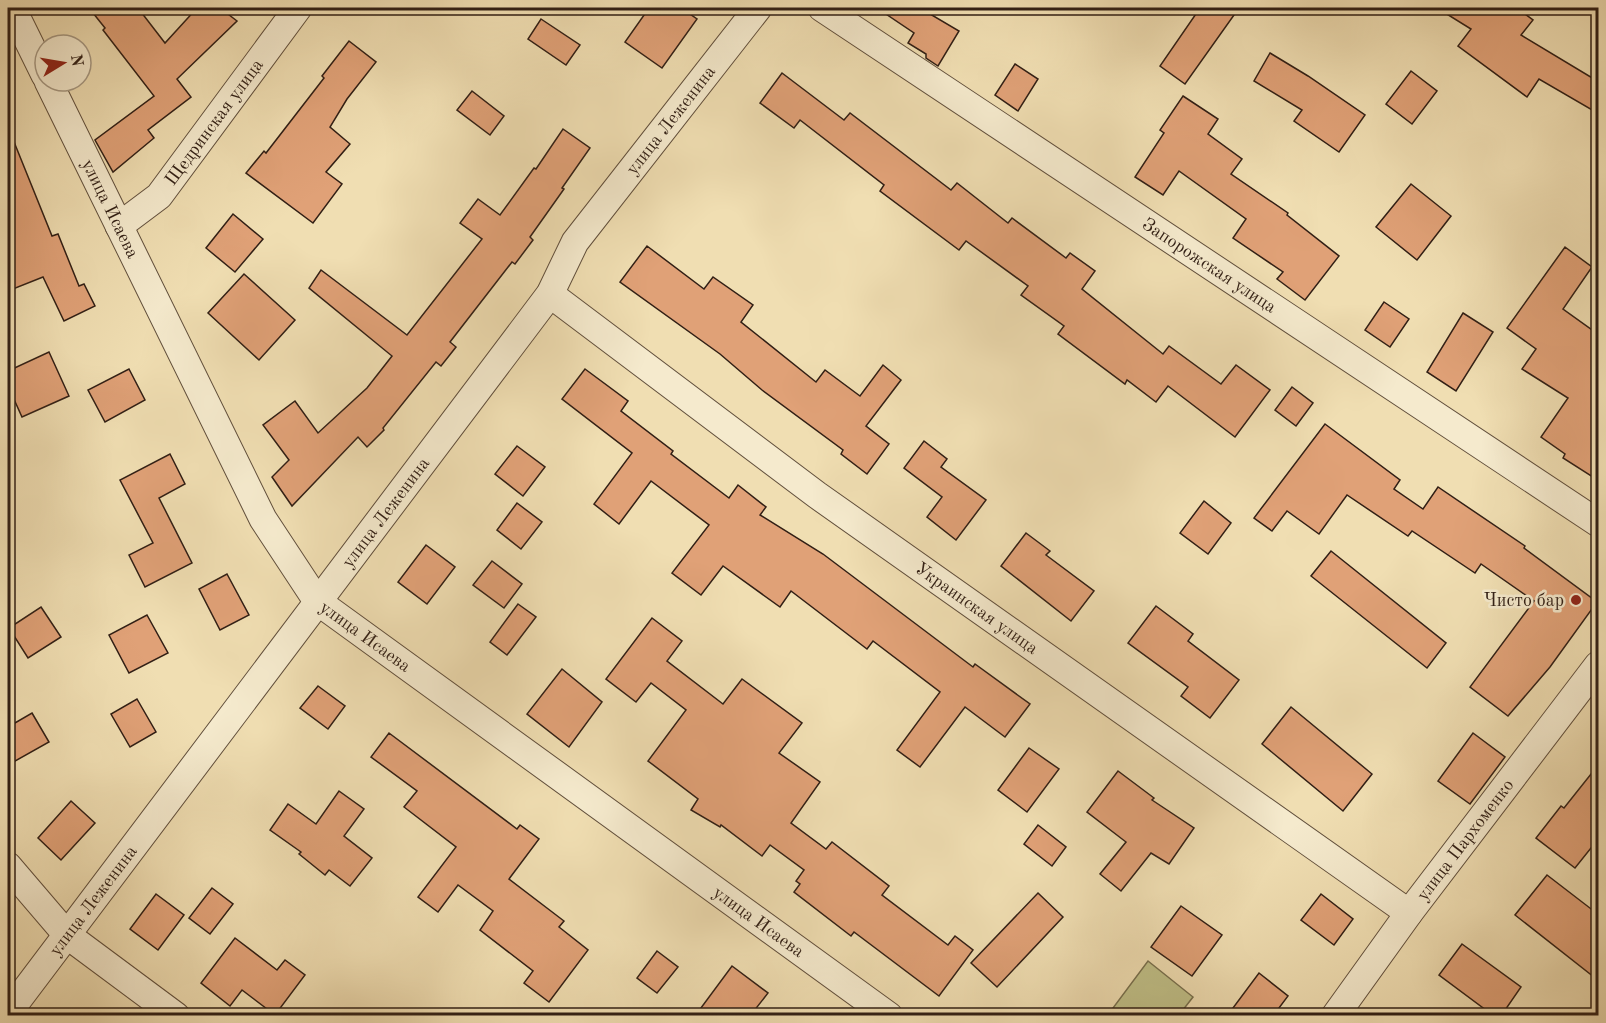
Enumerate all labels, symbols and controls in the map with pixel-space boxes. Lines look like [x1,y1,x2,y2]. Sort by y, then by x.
north arrow [33,33,93,93]
text: N [67,53,85,69]
street label: Щедринская улица [162,56,267,189]
street label: улица Леженина [623,63,719,179]
street label: улица Исаева [78,157,142,261]
street label: Запорожская улица [1139,215,1279,317]
street label: улица Леженина [339,454,433,571]
street label: Украинская улица [912,559,1041,658]
place label: Чисто бар [1484,592,1564,610]
marker: Чисто бар [1569,593,1583,607]
street label: улица Исаева [316,598,414,676]
street label: улица Пархоменко [1414,776,1518,904]
street label: улица Леженина [46,842,141,960]
street label: улица Исаева [709,884,807,961]

